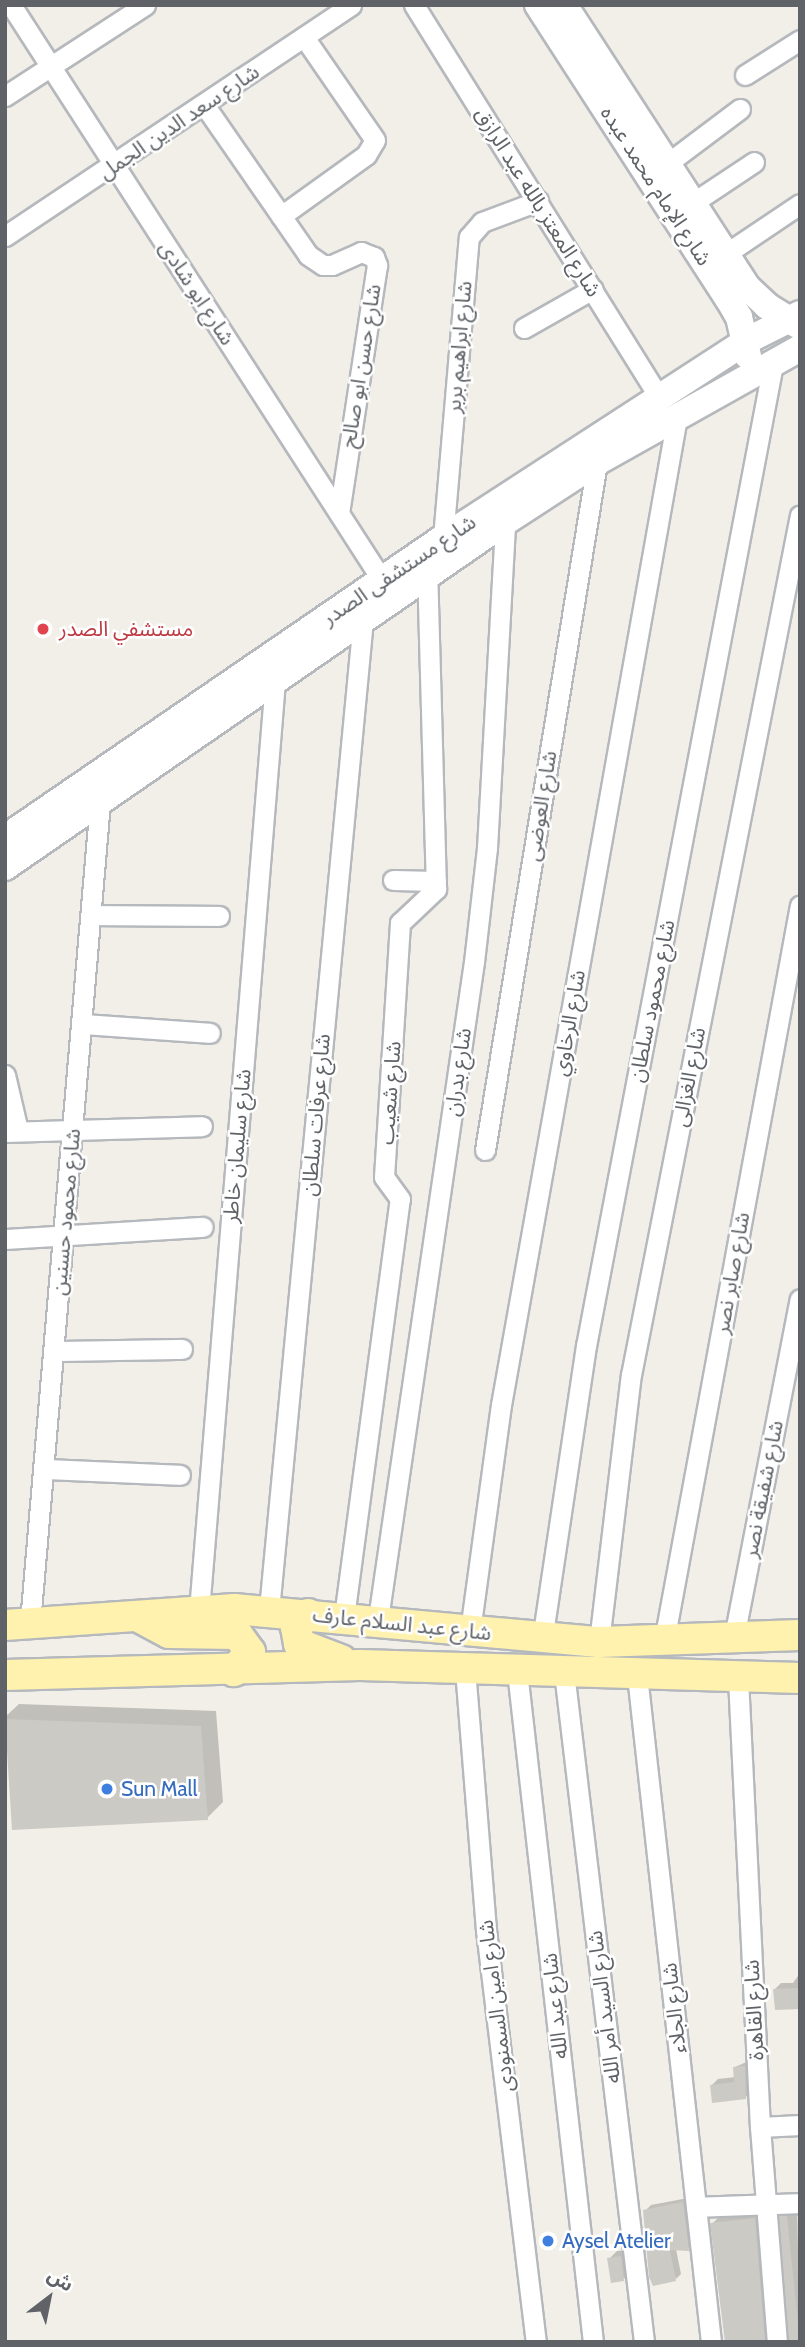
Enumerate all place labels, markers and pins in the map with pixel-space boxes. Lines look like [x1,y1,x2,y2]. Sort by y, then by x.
place label: مستشفي الصدر [59,616,193,642]
marker: مستشفي الصدر [33,619,53,639]
place label: Sun Mall [121,1776,198,1802]
marker: Sun Mall [99,1781,115,1797]
place label: Aysel Atelier [562,2228,671,2254]
marker: Aysel Atelier [540,2233,556,2249]

